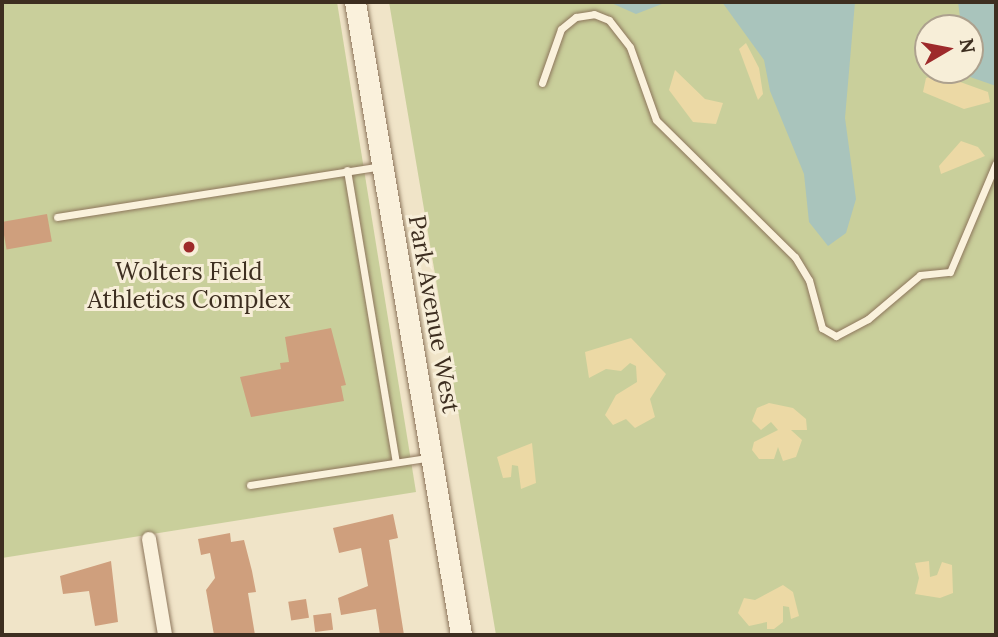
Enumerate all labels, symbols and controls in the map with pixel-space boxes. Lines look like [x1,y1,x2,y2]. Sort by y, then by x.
north arrow [914,14,984,84]
text: N [955,36,981,55]
street label: Park Avenue West [402,213,466,415]
marker: Wolters Field Athletics Complex [181,239,197,255]
place label: Wolters Field Athletics Complex [88,258,290,314]

